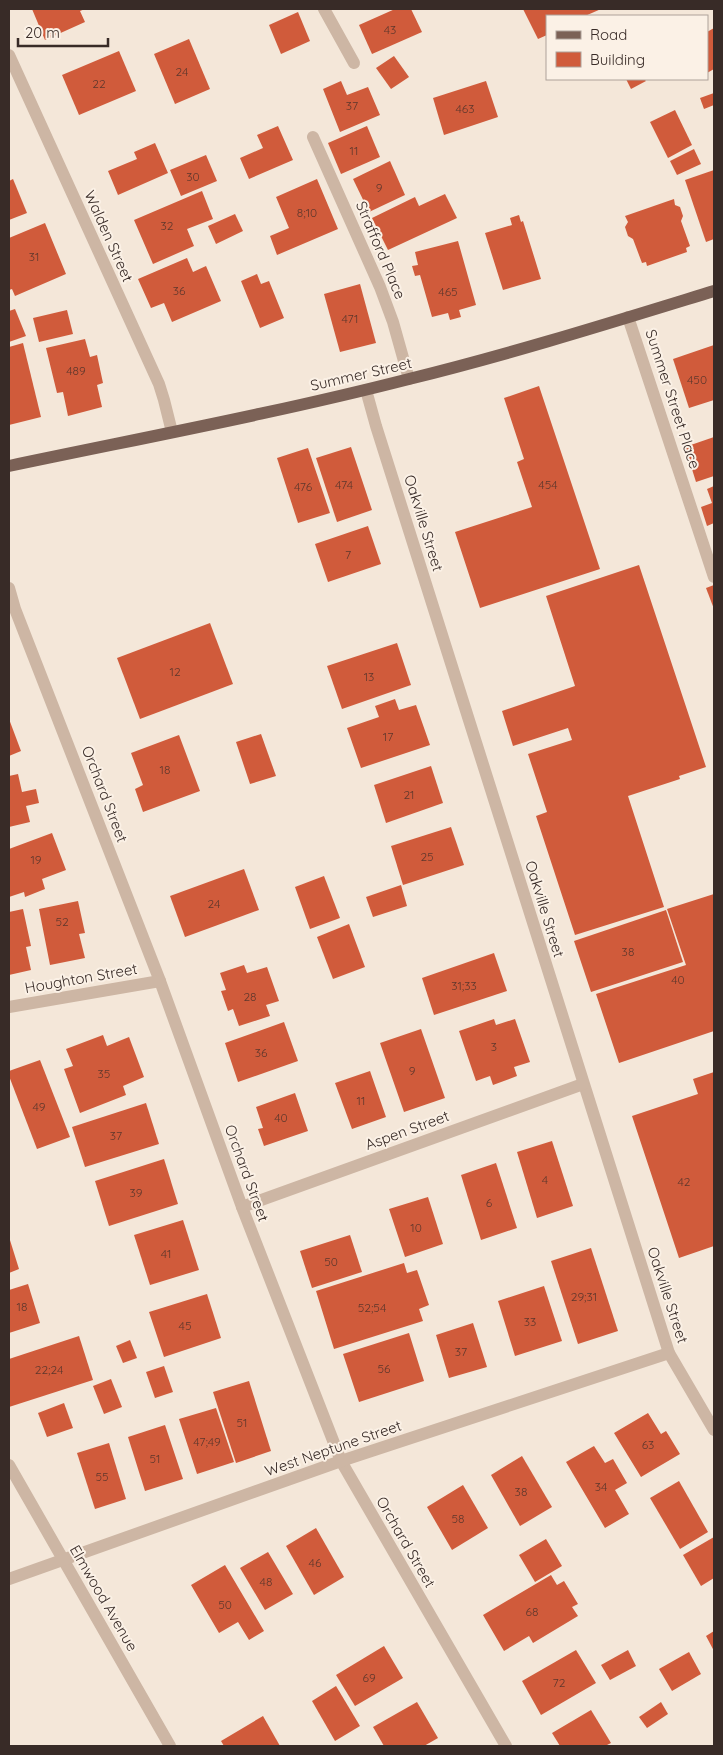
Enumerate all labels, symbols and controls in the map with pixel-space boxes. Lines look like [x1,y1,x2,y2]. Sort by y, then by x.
scale bar [18,15,108,47]
legend [546,15,708,80]
house number: 43 [384,22,396,37]
text: 20 m [25,23,60,42]
text: Road [590,25,627,44]
text: Building [590,50,645,69]
house number: 24 [176,64,188,79]
house number: 22 [92,76,106,91]
house number: 37 [346,98,358,113]
house number: 463 [455,101,475,116]
house number: 11 [350,143,358,158]
house number: 30 [186,169,200,184]
house number: 9 [376,180,383,195]
street label: Walden Street [80,187,138,285]
street label: Strafford Place [352,198,410,302]
house number: 8;10 [297,205,317,220]
house number: 32 [161,218,174,233]
house number: 31 [29,249,39,264]
house number: 36 [173,283,186,298]
house number: 465 [438,284,458,299]
house number: 471 [341,311,359,326]
street label: Summer Street Place [641,327,705,471]
street label: Summer Street [308,353,414,395]
house number: 489 [66,363,86,378]
house number: 450 [687,372,707,387]
street label: Oakville Street [400,472,448,574]
house number: 474 [335,477,353,492]
house number: 454 [538,477,558,492]
house number: 476 [294,479,313,494]
house number: 7 [345,547,351,562]
house number: 12 [169,664,181,679]
house number: 13 [364,669,374,684]
house number: 17 [383,729,393,744]
street label: Orchard Street [78,743,132,845]
house number: 18 [160,762,170,777]
house number: 21 [403,787,415,802]
house number: 25 [420,849,434,864]
house number: 19 [30,852,42,867]
street label: Oakville Street [521,858,569,960]
house number: 24 [208,896,220,911]
house number: 52 [55,914,69,929]
house number: 38 [622,944,634,959]
street label: Houghton Street [23,959,139,997]
house number: 40 [671,972,685,987]
house number: 31;33 [451,978,477,993]
house number: 28 [243,989,257,1004]
house number: 3 [491,1039,497,1054]
house number: 36 [255,1045,268,1060]
house number: 9 [409,1063,416,1078]
house number: 35 [98,1066,110,1081]
house number: 11 [357,1093,365,1108]
house number: 49 [33,1099,46,1114]
street label: Aspen Street [362,1106,452,1154]
house number: 40 [274,1110,288,1125]
street label: Orchard Street [221,1122,273,1224]
house number: 37 [110,1128,122,1143]
house number: 4 [542,1172,548,1187]
house number: 42 [678,1174,691,1189]
house number: 39 [130,1185,143,1200]
house number: 6 [486,1195,493,1210]
house number: 10 [410,1220,422,1235]
street label: Oakville Street [644,1244,692,1346]
house number: 41 [161,1246,171,1261]
house number: 50 [324,1254,338,1269]
house number: 29;31 [571,1289,597,1304]
house number: 18 [17,1299,27,1314]
house number: 52;54 [358,1300,386,1315]
house number: 33 [524,1314,536,1329]
house number: 45 [179,1318,191,1333]
house number: 37 [455,1344,467,1359]
house number: 56 [378,1361,391,1376]
house number: 22;24 [35,1362,63,1377]
house number: 51 [237,1415,247,1430]
street label: West Neptune Street [262,1416,404,1480]
house number: 47;49 [193,1434,221,1449]
house number: 63 [642,1437,654,1452]
house number: 51 [150,1451,160,1466]
house number: 55 [95,1469,109,1484]
house number: 34 [595,1479,607,1494]
house number: 38 [515,1484,527,1499]
street label: Orchard Street [372,1493,440,1591]
house number: 58 [451,1511,465,1526]
street label: Elmwood Avenue [66,1541,142,1655]
house number: 46 [309,1555,322,1570]
house number: 48 [260,1574,272,1589]
house number: 50 [218,1597,232,1612]
house number: 68 [526,1604,538,1619]
house number: 69 [362,1670,376,1685]
house number: 72 [553,1675,566,1690]

